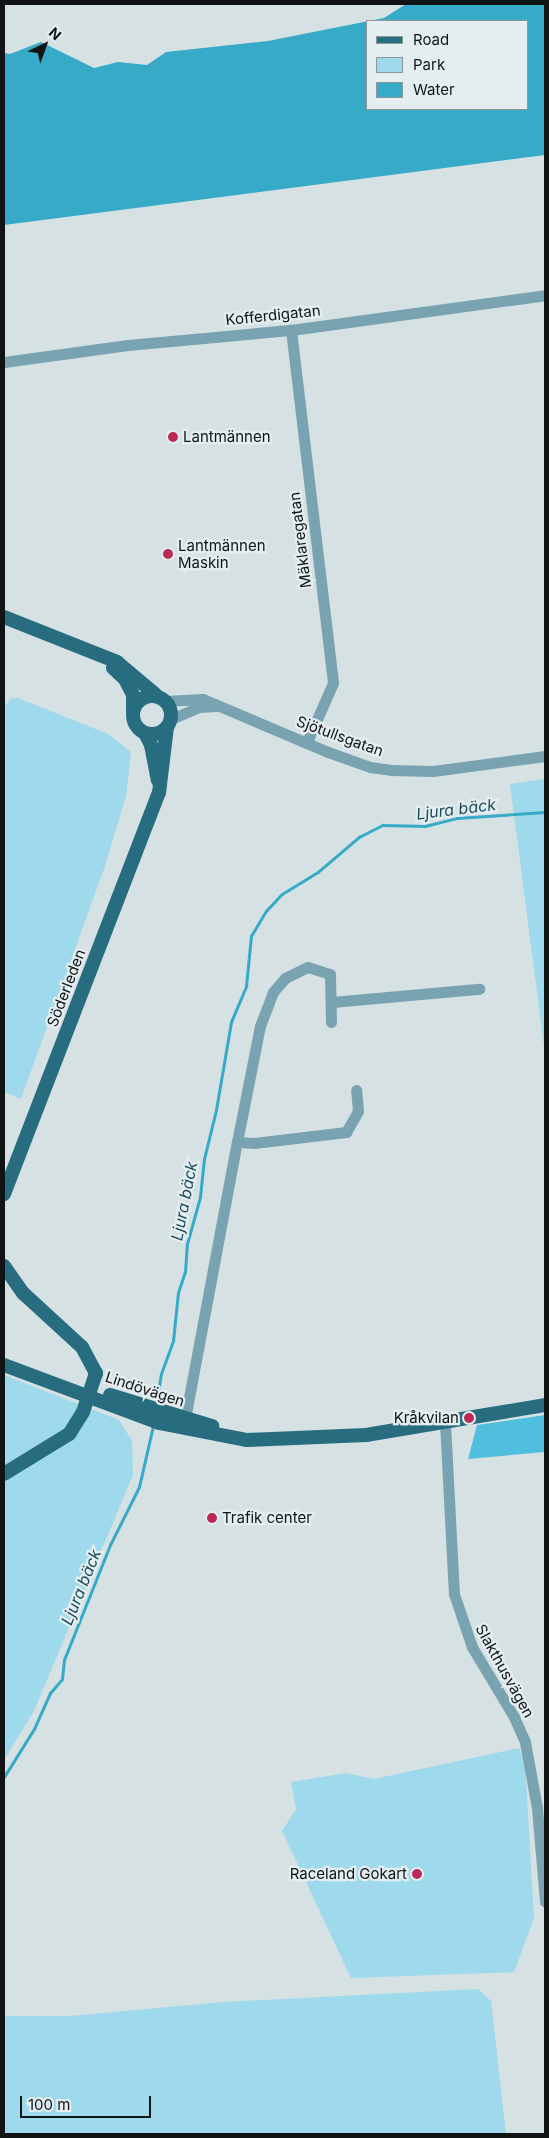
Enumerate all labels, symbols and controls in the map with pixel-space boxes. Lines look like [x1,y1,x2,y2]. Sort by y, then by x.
north arrow [20,20,70,70]
legend [366,20,529,110]
text: N [46,24,65,43]
text: Road [413,30,449,49]
text: Park [413,55,445,74]
text: Water [413,80,455,99]
street label: Kofferdigatan [225,301,321,329]
place label: Lantmännen [183,428,271,446]
marker: Lantmännen [167,431,179,443]
street label: Mäklaregatan [285,491,315,589]
place label: Lantmännen Maskin [178,536,266,571]
marker: Lantmännen Maskin [162,548,174,560]
street label: Sjötullsgatan [294,712,386,760]
water label: Ljura bäck [415,795,497,823]
street label: Söderleden [43,947,89,1029]
water label: Ljura bäck [167,1160,201,1242]
street label: Lindövägen [103,1368,187,1410]
place label: Kråkvilan [394,1409,459,1427]
marker: Kråkvilan [463,1412,475,1424]
place label: Trafik center [222,1509,312,1527]
marker: Trafik center [206,1512,218,1524]
water label: Ljura bäck [57,1546,105,1628]
street label: Slakthusvägen [472,1621,538,1721]
place label: Raceland Gokart [290,1865,407,1883]
marker: Raceland Gokart [411,1868,423,1880]
scale bar [22,2086,154,2118]
text: 100 m [28,2095,70,2114]

